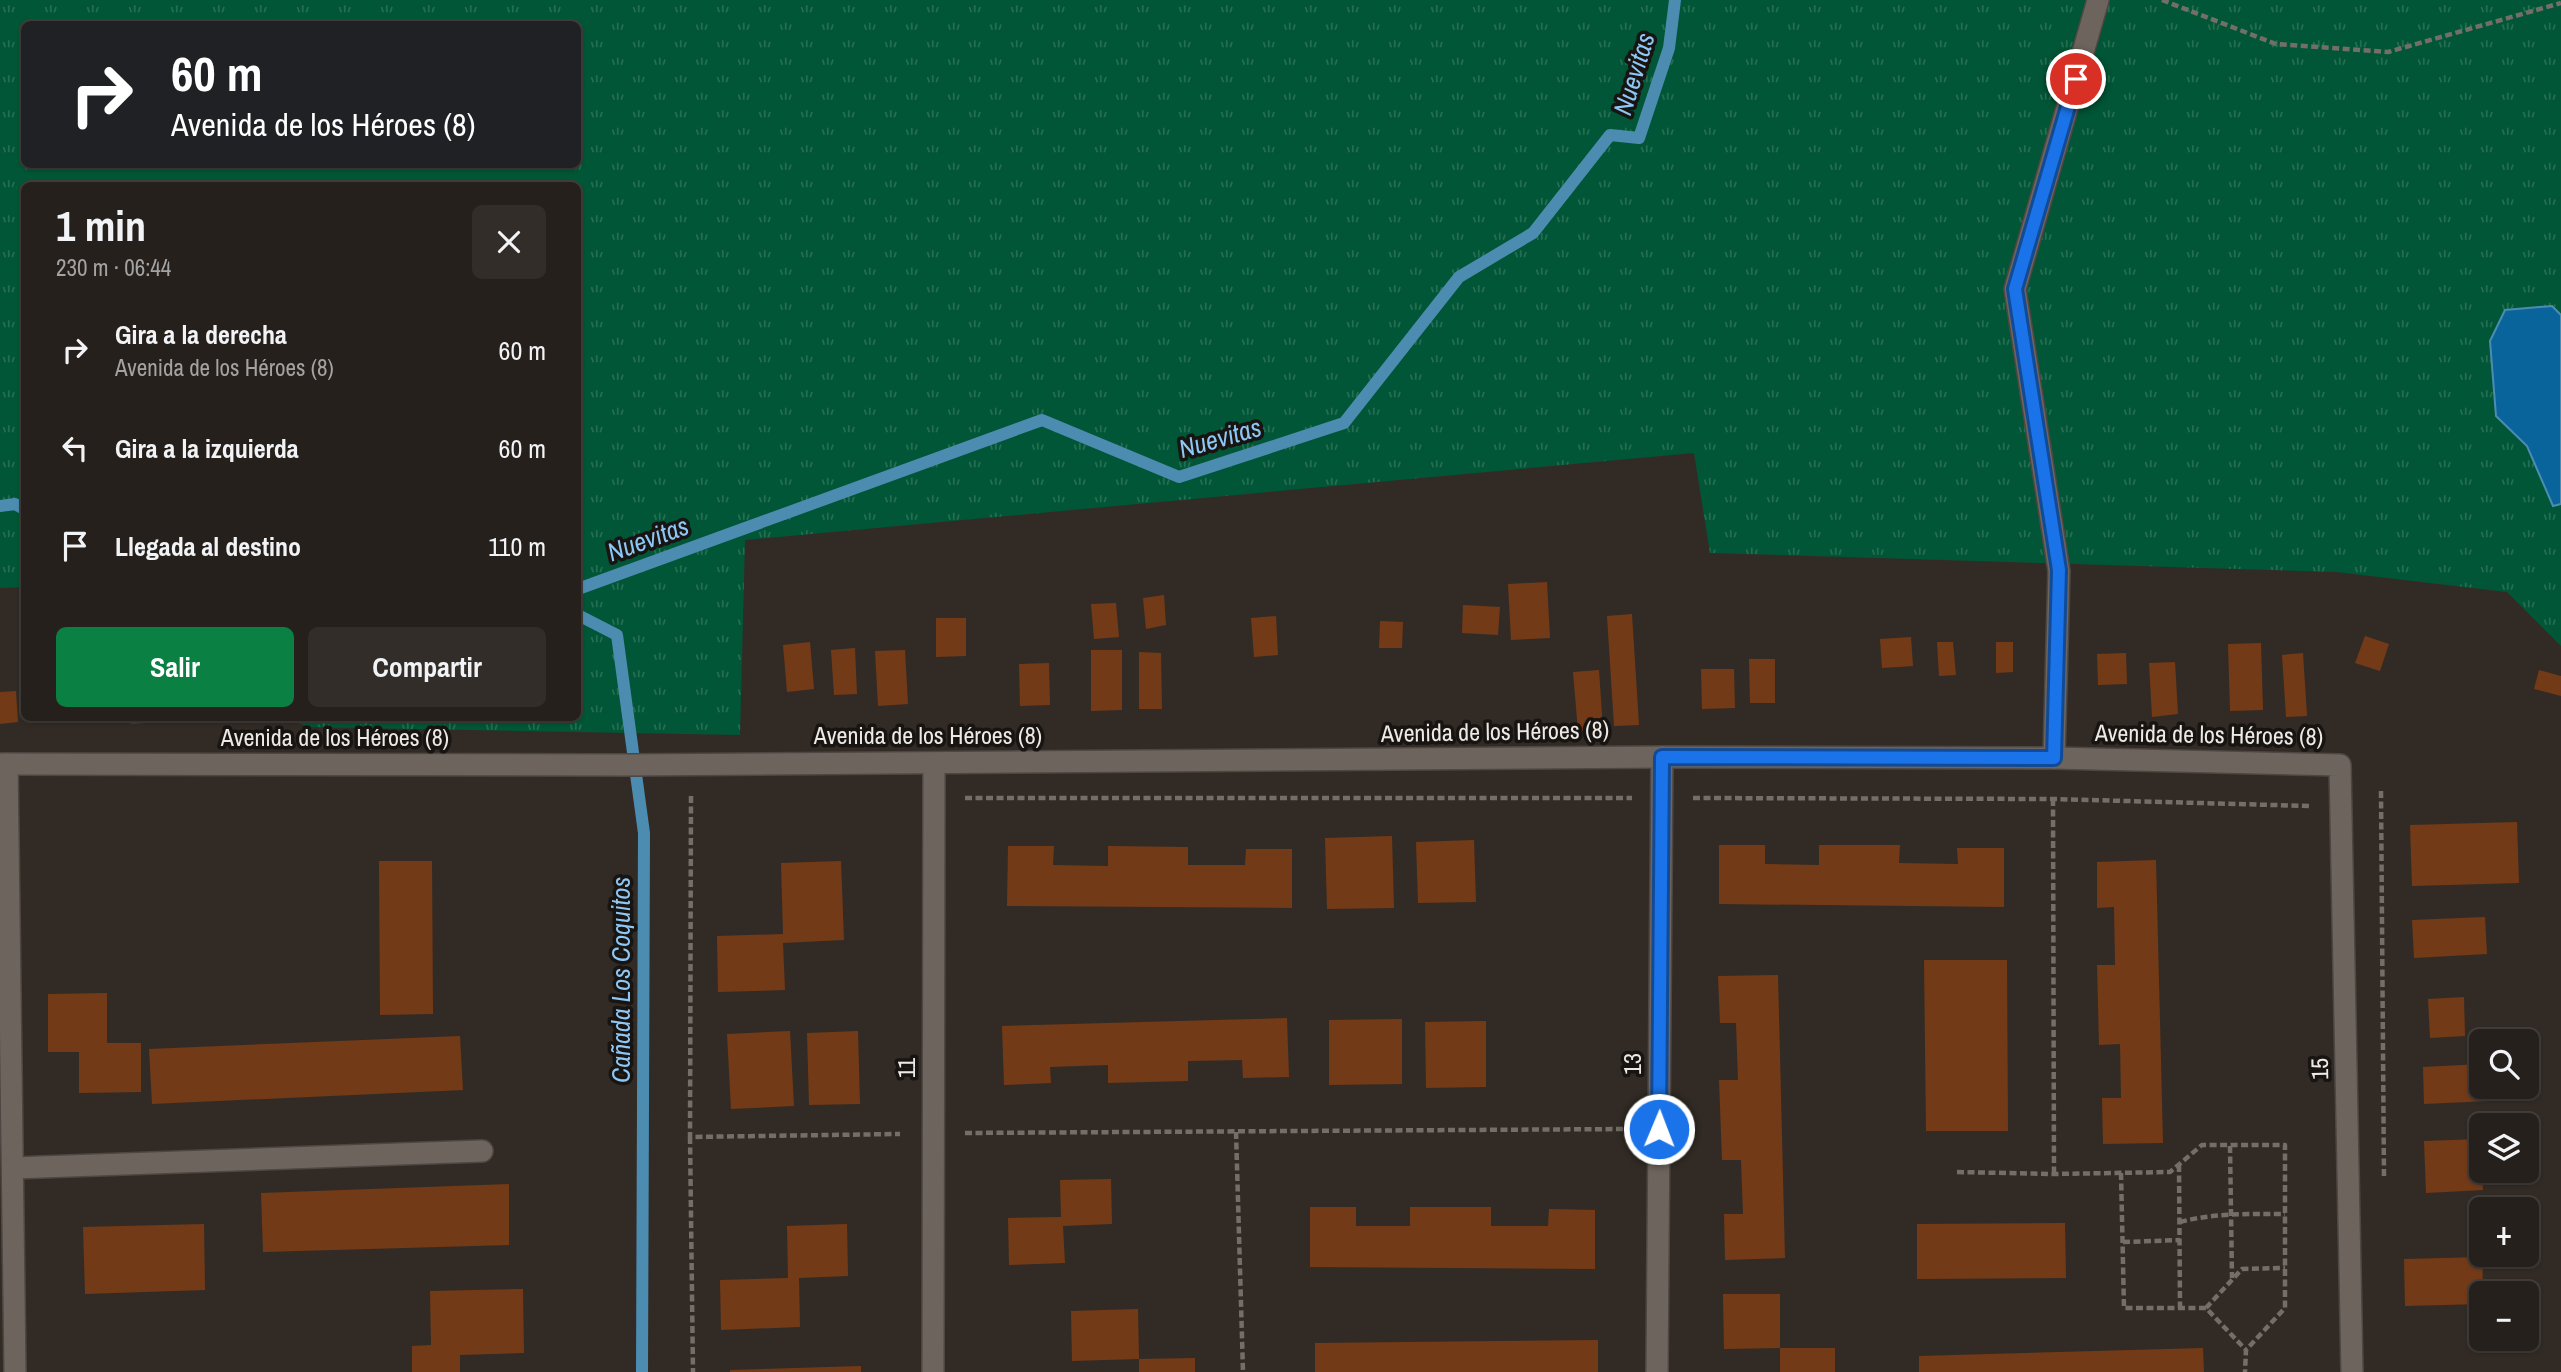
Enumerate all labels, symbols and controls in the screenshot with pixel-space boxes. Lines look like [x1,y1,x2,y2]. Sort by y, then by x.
water label: Nuevitas [1604,29,1663,119]
text: 60 m [171,40,263,106]
icon: right [56,49,147,140]
pin [2046,49,2106,109]
icon: arrive [2057,60,2095,98]
text: Avenida de los Héroes (8) [171,103,475,146]
text: 1 min [56,198,146,254]
button: close [472,205,546,279]
text: 230 m · 06:44 [56,252,171,283]
text: Gira a la derecha [115,317,287,352]
icon: right [56,331,94,369]
text: 60 m [499,333,546,368]
text: Avenida de los Héroes (8) [115,352,334,383]
water label: Nuevitas [1175,409,1265,466]
icon: left [56,429,94,467]
text: Gira a la izquierda [115,431,299,466]
text: 60 m [499,431,546,466]
water label: Nuevitas [602,508,693,569]
icon: arrive [56,527,94,565]
text: Llegada al destino [115,529,301,564]
text: 110 m [488,529,546,564]
button: Salir [56,627,294,707]
button: Compartir [308,627,546,707]
street label: Avenida de los Héroes (8) [1380,713,1609,749]
street label: Avenida de los Héroes (8) [2094,716,2323,752]
street label: Avenida de los Héroes (8) [813,719,1042,751]
street label: Avenida de los Héroes (8) [220,721,449,753]
water label: Cañada Los Coquitos [603,877,638,1083]
map controls [2469,1029,2539,1351]
button: search [2469,1029,2539,1099]
street label: 13 [1616,1053,1648,1075]
street label: 11 [890,1058,922,1078]
street label: 15 [2303,1058,2335,1080]
position arrow [1622,1092,1696,1166]
button: layers [2469,1113,2539,1183]
button: + [2469,1197,2539,1267]
button: − [2469,1281,2539,1351]

